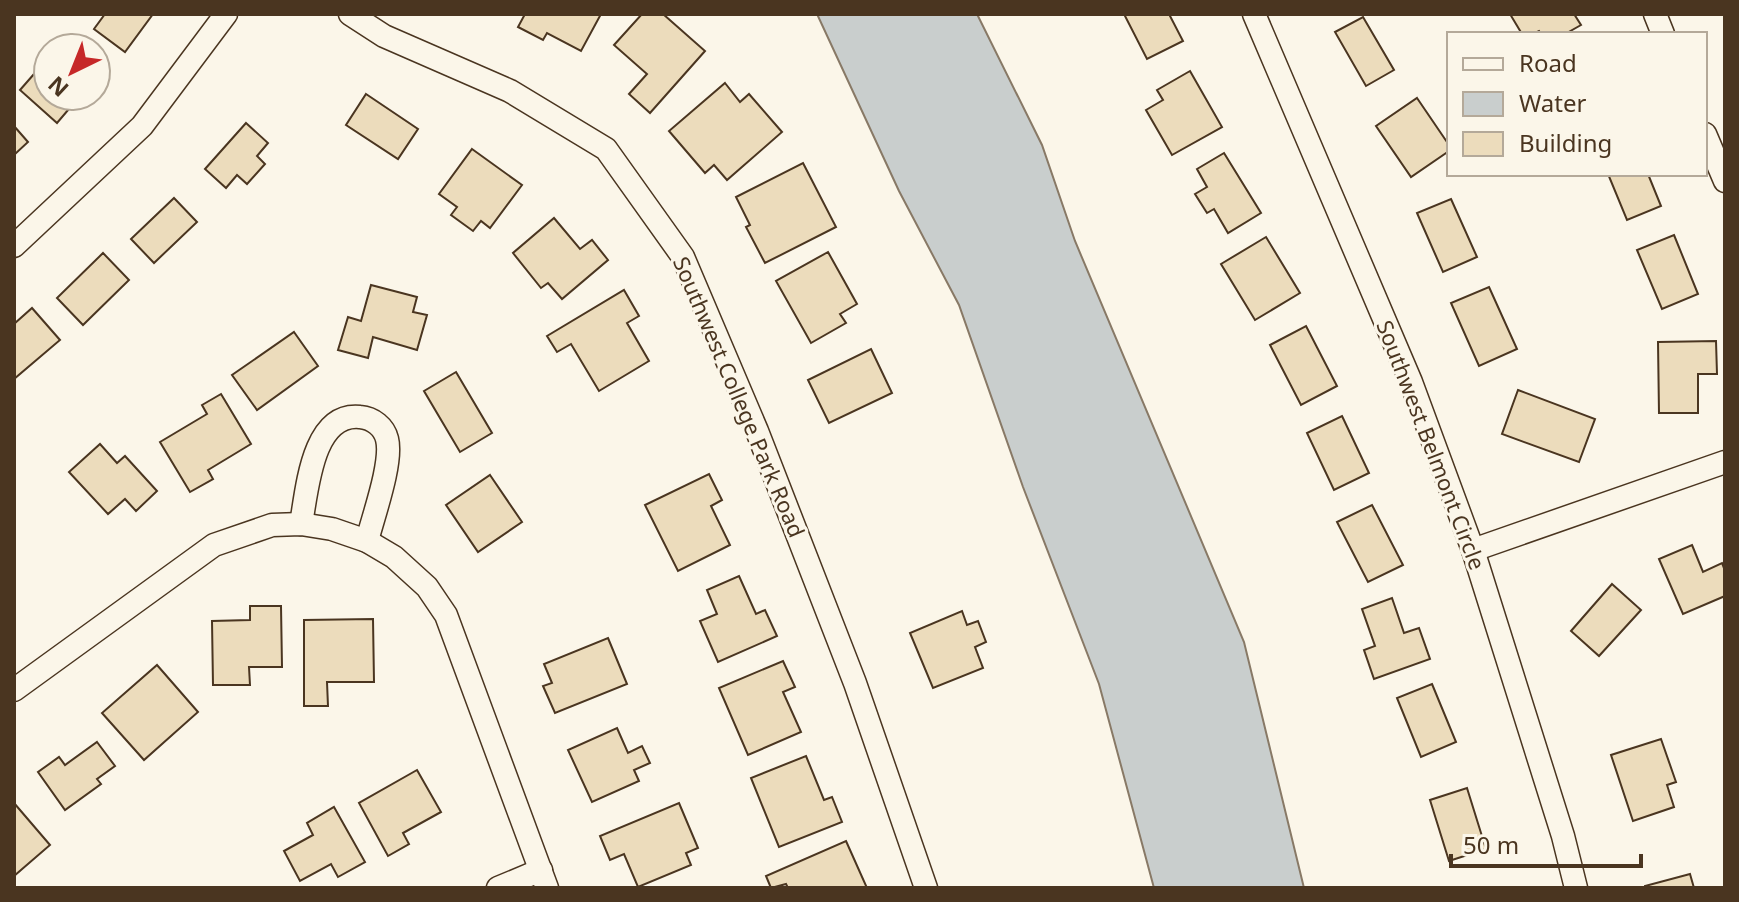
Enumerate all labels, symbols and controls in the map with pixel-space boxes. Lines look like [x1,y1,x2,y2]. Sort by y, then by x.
north arrow [32,32,112,112]
legend [1447,32,1707,176]
text: Road [1519,46,1577,79]
text: N [41,70,74,104]
text: Water [1519,86,1587,119]
text: Building [1519,126,1612,159]
street label: Southwest College Park Road [667,252,813,542]
street label: Southwest Belmont Circle [1370,316,1493,574]
scale bar [1451,818,1641,868]
text: 50 m [1463,828,1519,861]

